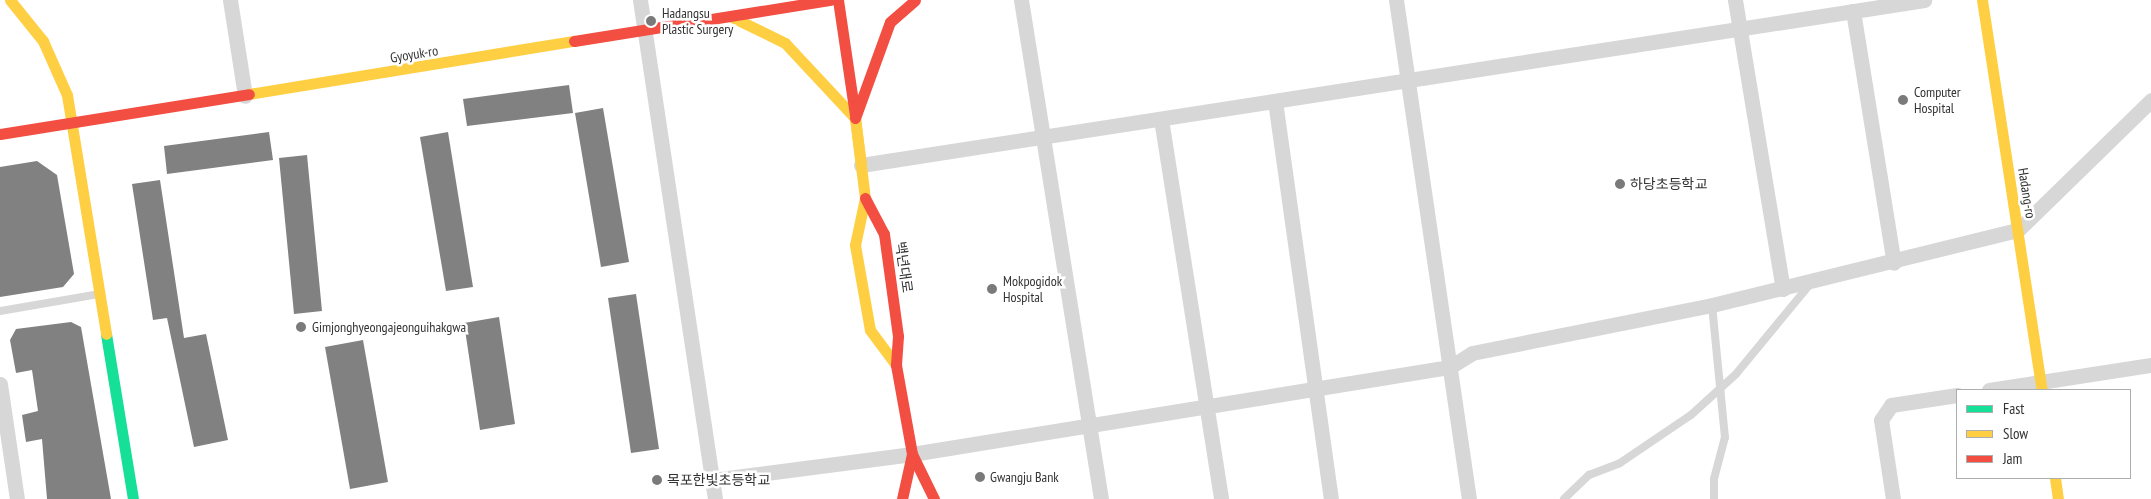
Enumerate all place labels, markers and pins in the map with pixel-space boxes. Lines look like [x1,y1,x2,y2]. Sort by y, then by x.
place label: Hadangsu Plastic Surgery [662,5,734,38]
marker: Hadangsu Plastic Surgery [644,14,658,28]
place label: Computer Hospital [1914,84,1961,116]
marker: Computer Hospital [1896,93,1910,107]
place label: 하당초등학교 [1630,176,1707,192]
marker: 하당초등학교 [1614,178,1626,190]
place label: Mokpogidok Hospital [1003,273,1062,306]
marker: Mokpogidok Hospital [985,282,999,296]
place label: Gimjonghyeongajeonguihakgwa [312,319,466,335]
marker: Gimjonghyeongajeonguihakgwa [294,320,308,334]
place label: Gwangju Bank [990,469,1059,485]
marker: Gwangju Bank [974,471,986,483]
place label: 목포한빛초등학교 [667,472,770,488]
marker: 목포한빛초등학교 [651,474,663,486]

